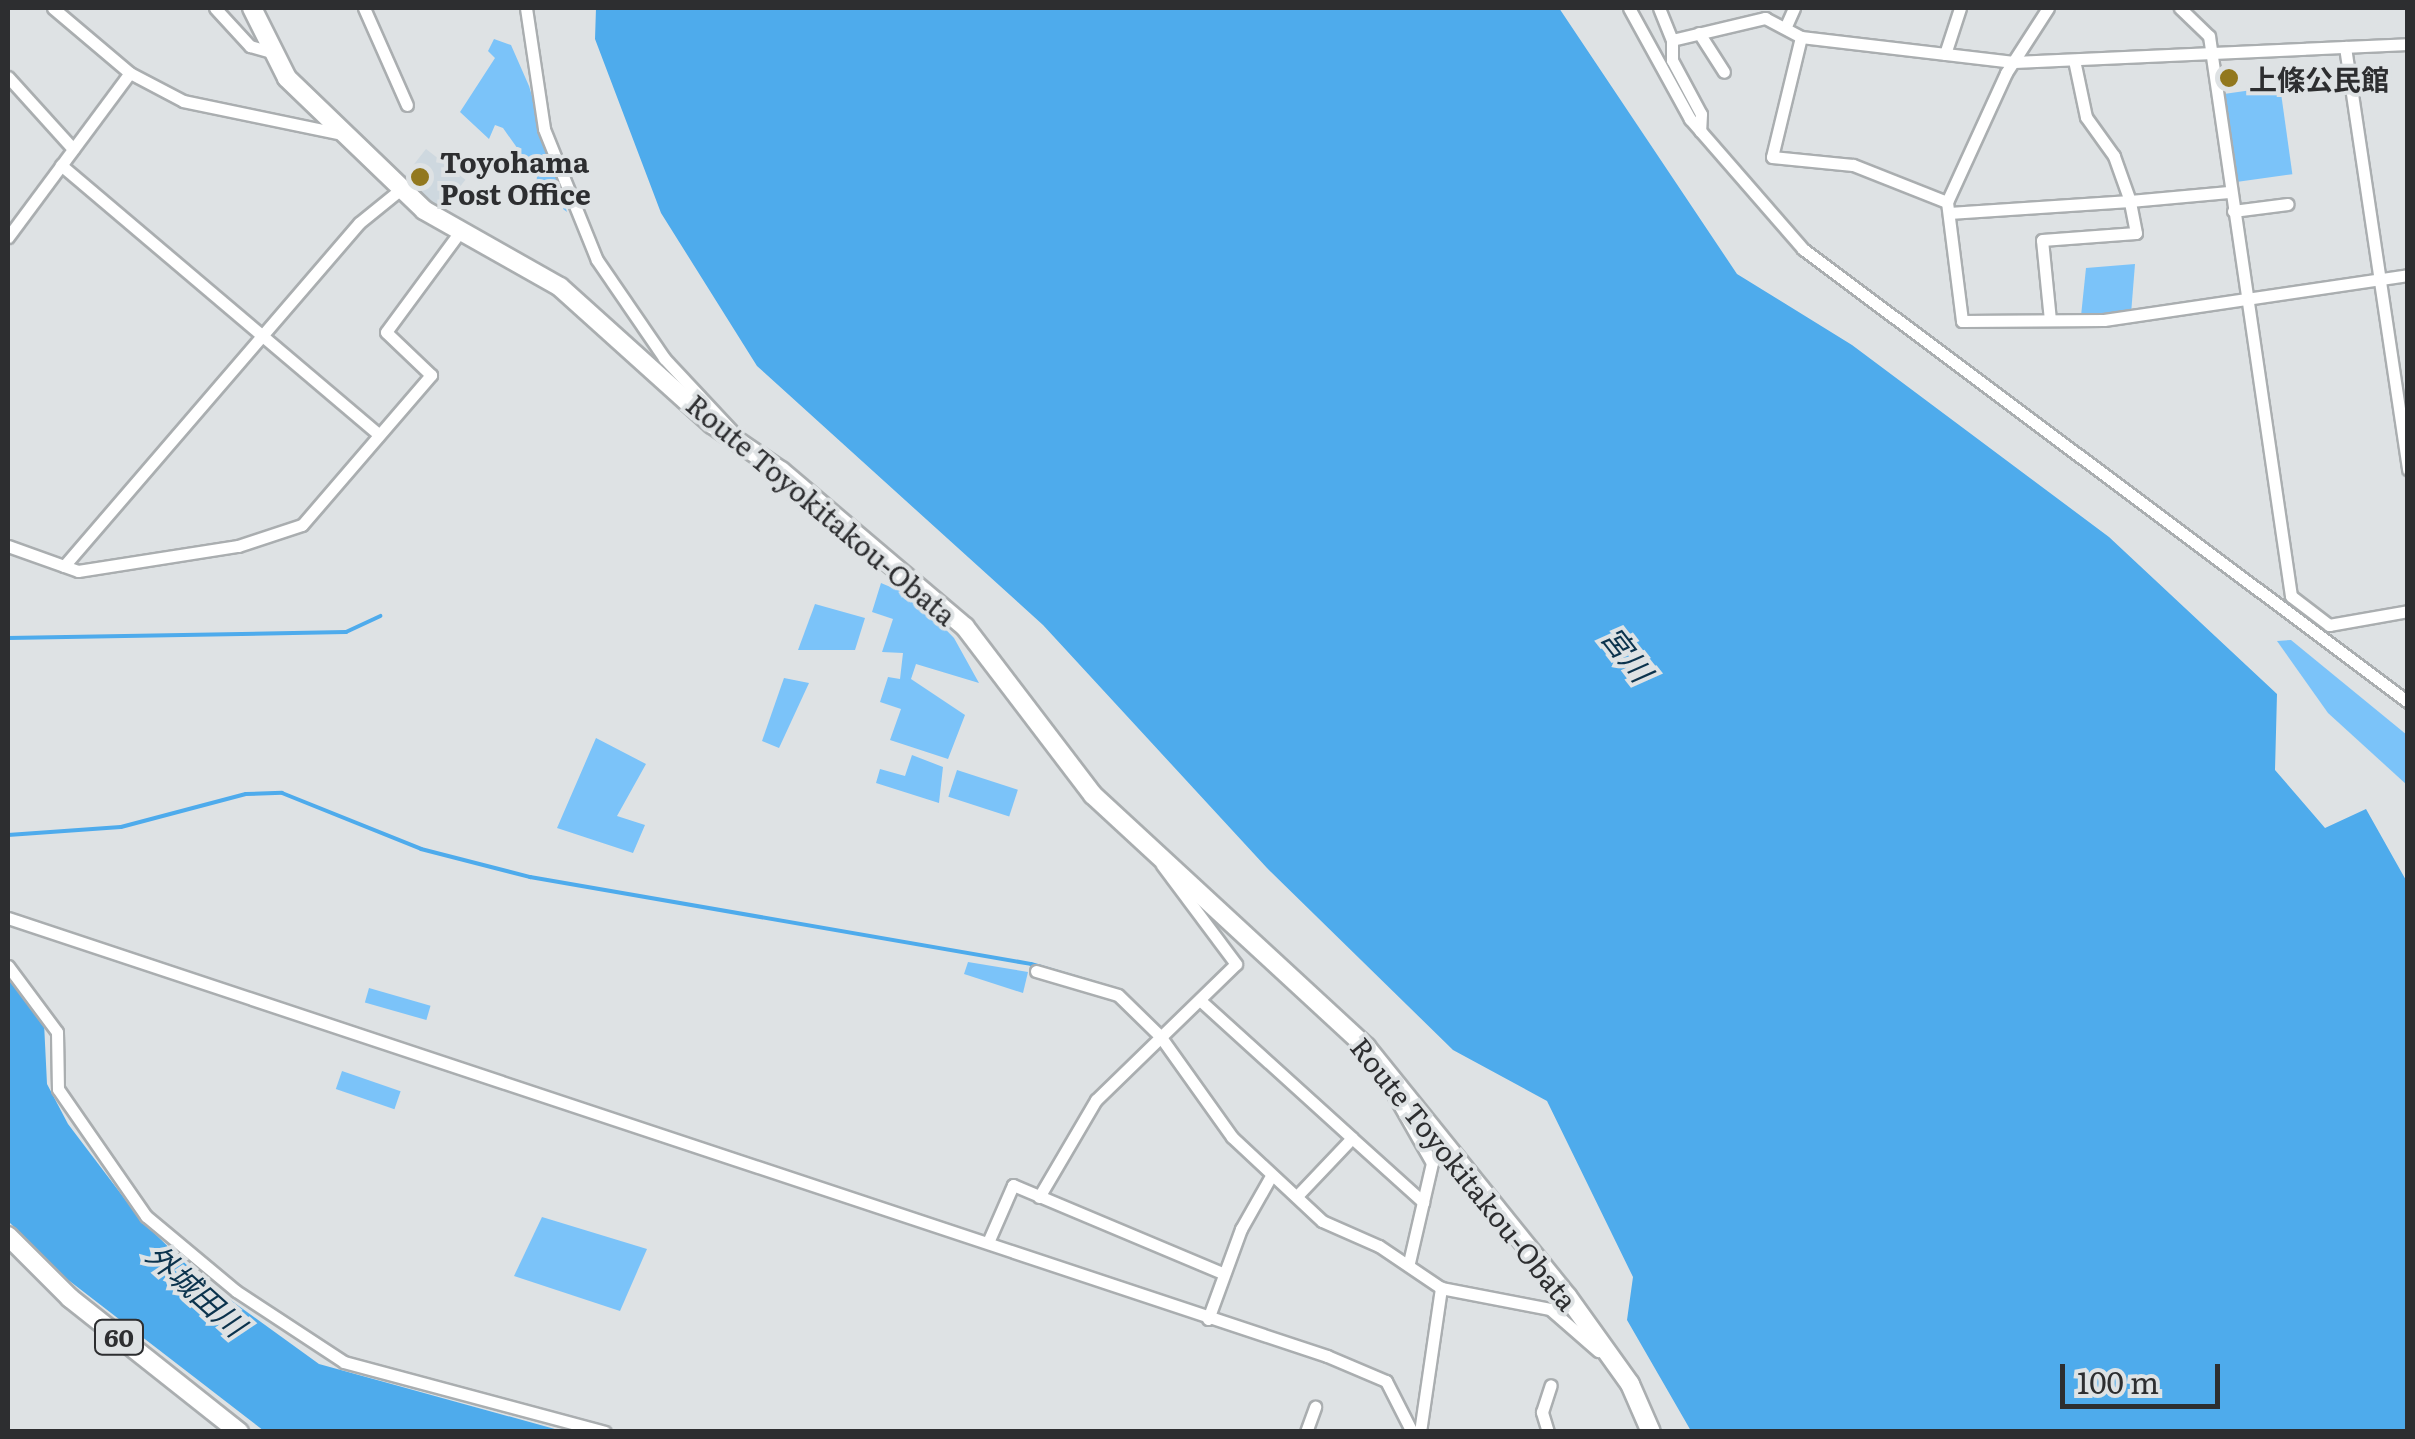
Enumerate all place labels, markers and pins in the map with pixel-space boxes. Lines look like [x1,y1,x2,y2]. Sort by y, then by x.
place label: 上條公民館 [2249,61,2389,95]
marker: 上條公民館 [2218,67,2240,89]
place label: Toyohama Post Office [440,144,591,210]
marker: Toyohama Post Office [409,166,431,188]

